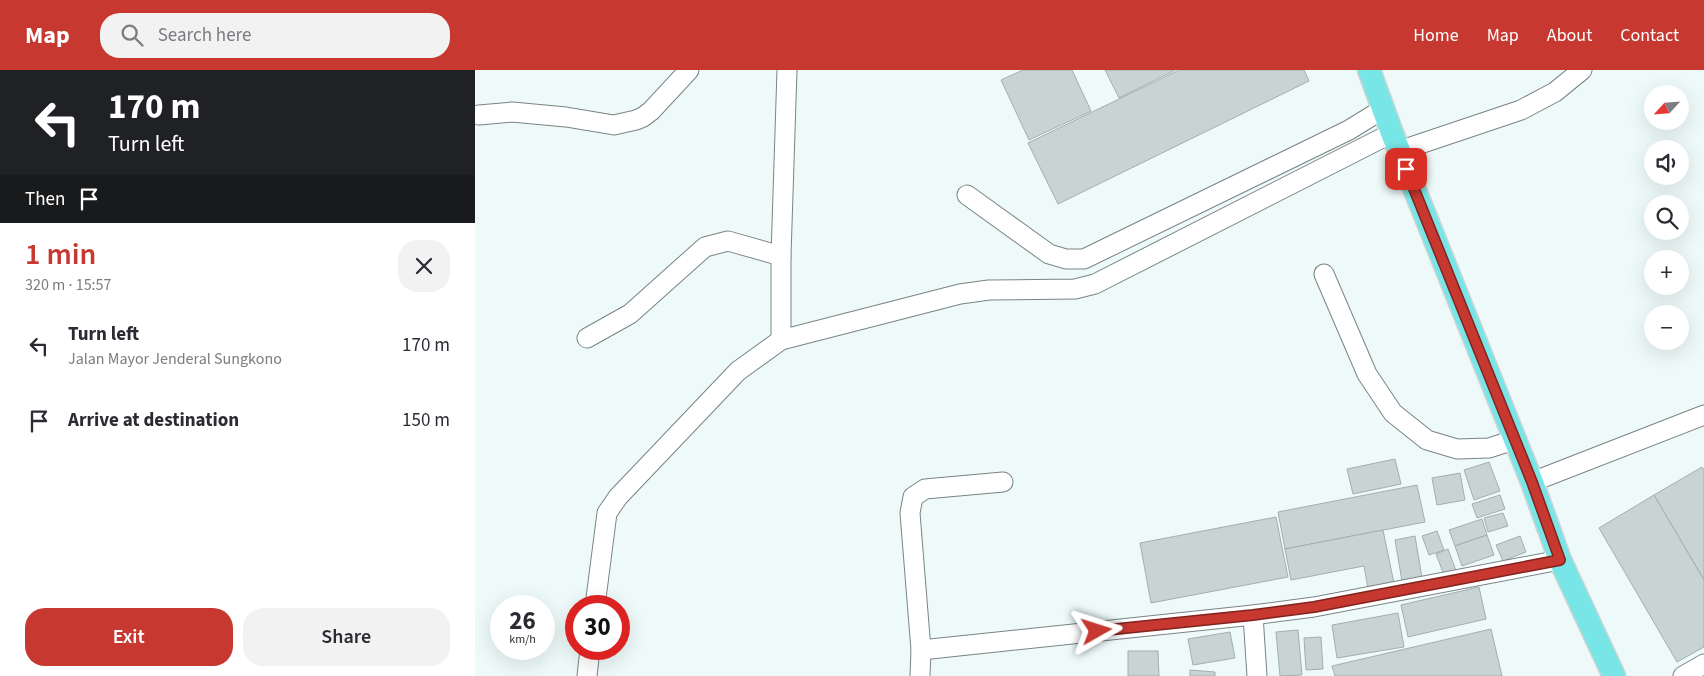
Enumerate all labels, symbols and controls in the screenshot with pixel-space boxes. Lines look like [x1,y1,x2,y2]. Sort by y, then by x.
search box [100,13,450,58]
text: Map [25,18,70,53]
icon: search [118,21,146,49]
text: Search here [158,22,251,49]
text: Home [1413,23,1459,48]
text: Map [1487,23,1519,48]
text: About [1547,23,1592,48]
text: Contact [1620,23,1679,48]
text: 170 m [108,82,200,132]
north arrow [1644,85,1689,130]
map controls [1644,85,1689,350]
icon: left [25,90,90,155]
text: Turn left [108,128,184,160]
button: sound [1644,140,1689,185]
pin [1385,148,1427,190]
icon: arrive [1392,155,1420,183]
icon: arrive [75,185,103,213]
text: Then [25,186,65,213]
button: search [1644,195,1689,240]
text: 1 min [25,233,96,276]
button: close [398,240,450,292]
button: + [1644,250,1689,295]
text: 320 m · 15:57 [25,274,112,296]
button: − [1644,305,1689,350]
text: Turn left [68,321,139,348]
icon: left [25,332,53,360]
text: 170 m [402,332,450,359]
text: Jalan Mayor Jenderal Sungkono [68,348,282,370]
icon: arrive [25,407,53,435]
text: Arrive at destination [68,407,239,434]
text: 150 m [402,407,450,434]
speed limit sign: 30 [565,595,630,660]
text: 26 [509,603,536,639]
position arrow [1070,604,1122,656]
button: Exit [25,608,233,666]
button: Share [243,608,450,666]
text: km/h [509,631,536,648]

